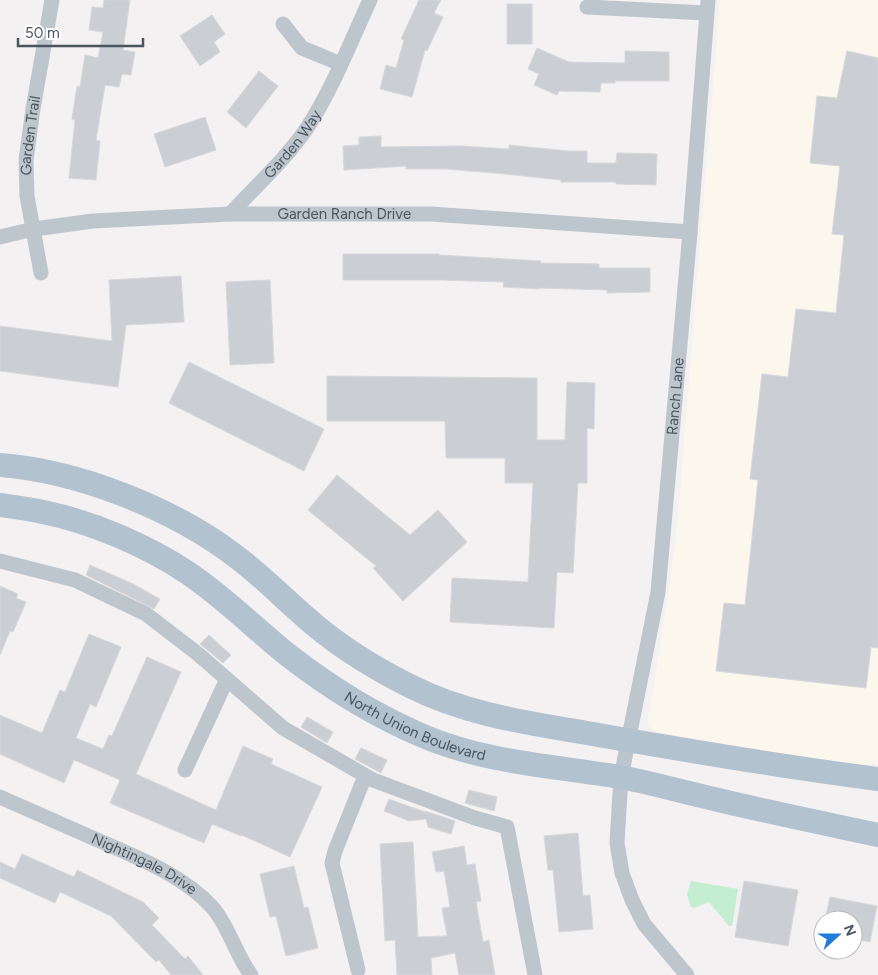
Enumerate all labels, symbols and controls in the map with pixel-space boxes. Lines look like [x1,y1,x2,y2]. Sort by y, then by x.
scale bar [18,15,142,47]
text: 50 m [25,24,60,42]
street label: Garden Trail [17,94,44,176]
street label: Garden Way [260,107,325,182]
street label: Garden Ranch Drive [278,205,411,223]
street label: Ranch Lane [663,357,688,436]
street label: North Union Boulevard [341,688,488,764]
street label: Nightingale Drive [89,829,201,898]
north arrow [813,910,863,960]
text: N [840,922,860,939]

